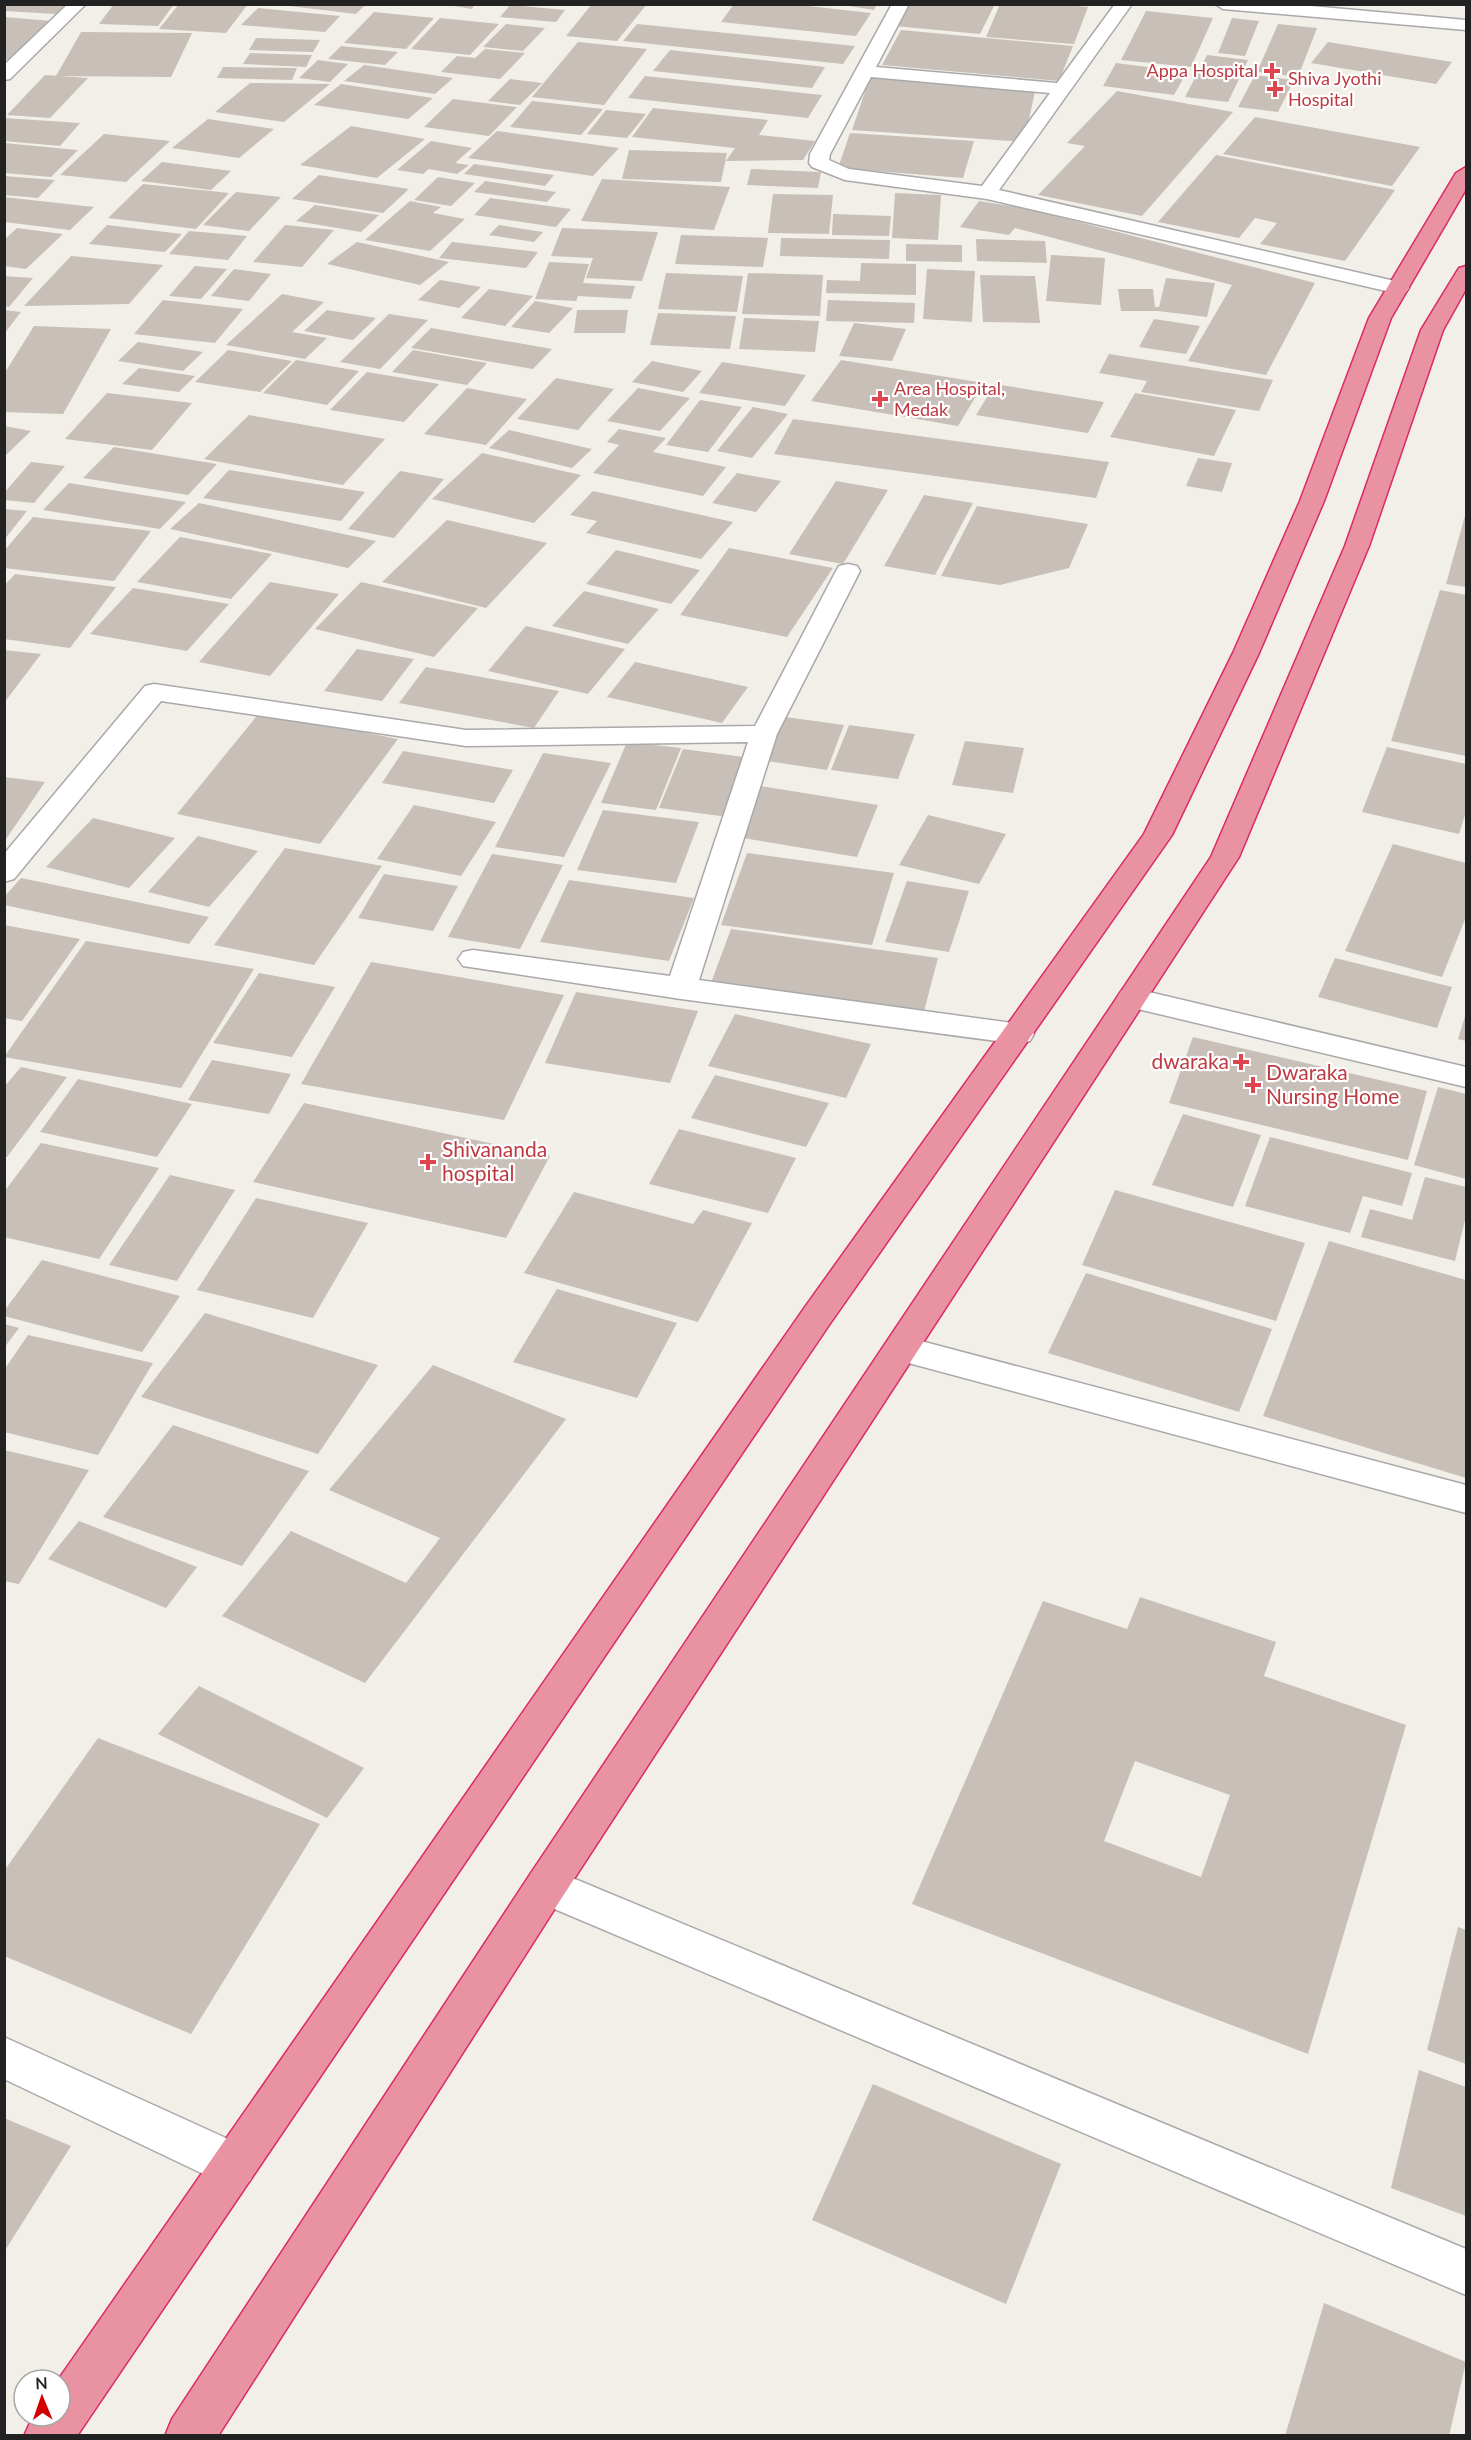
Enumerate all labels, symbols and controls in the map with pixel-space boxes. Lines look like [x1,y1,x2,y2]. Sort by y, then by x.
place label: Appa Hospital [1147,59,1258,81]
marker: Appa Hospital [1263,62,1281,80]
place label: Shiva Jyothi Hospital [1288,67,1381,110]
marker: Shiva Jyothi Hospital [1266,80,1284,98]
place label: Area Hospital, Medak [894,377,1005,420]
marker: Area Hospital, Medak [871,390,889,408]
place label: dwaraka [1151,1048,1229,1073]
marker: dwaraka [1234,1055,1248,1069]
place label: Dwaraka Nursing Home [1266,1059,1399,1108]
marker: Dwaraka Nursing Home [1244,1076,1262,1094]
place label: Shivananda hospital [442,1136,547,1185]
marker: Shivananda hospital [419,1153,437,1171]
north arrow [12,2368,72,2428]
text: N [35,2373,48,2392]

